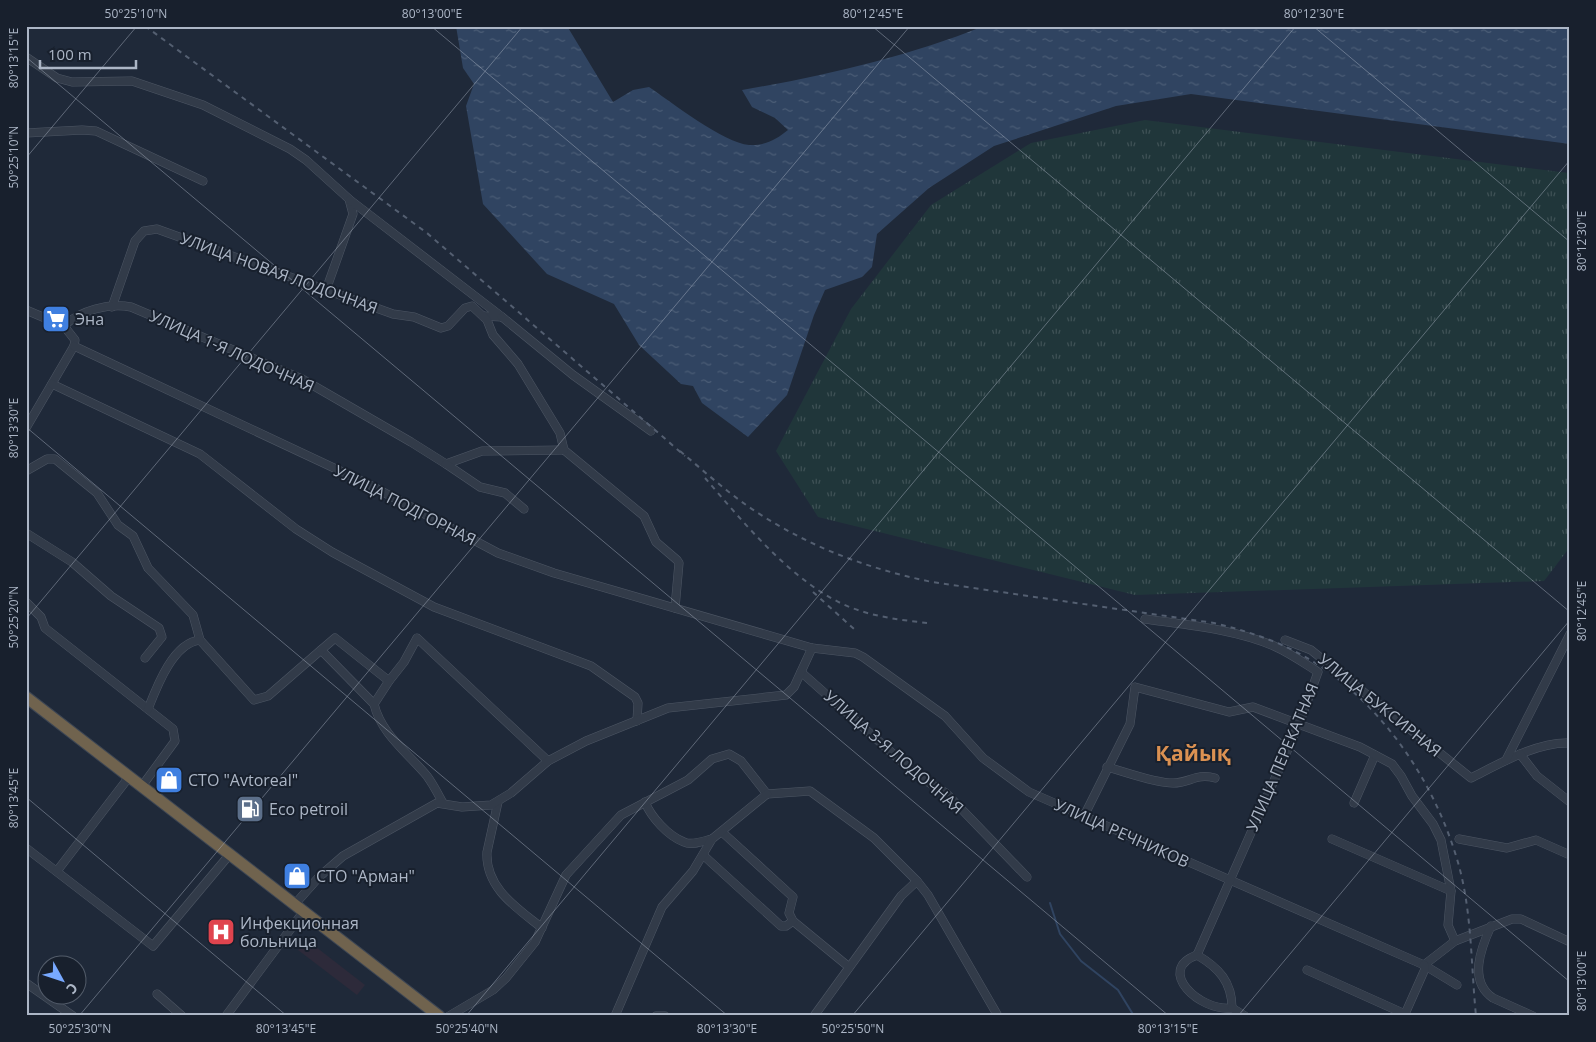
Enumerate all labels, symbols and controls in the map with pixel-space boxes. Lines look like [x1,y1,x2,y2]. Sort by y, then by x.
text: 50°25'10"N [105,5,167,22]
text: 80°13'00"E [402,5,462,22]
text: 80°12'45"E [843,5,903,22]
text: 80°12'30"E [1284,5,1344,22]
text: 80°13'15"E [5,28,22,88]
scale bar [40,38,136,70]
text: 100 m [48,44,92,64]
text: 50°25'10"N [5,126,22,188]
text: 80°12'30"E [1573,211,1590,271]
street label: УЛИЦА НОВАЯ ЛОДОЧНАЯ [177,227,381,319]
supermarket icon: Эна [41,304,71,334]
street label: УЛИЦА 1-Я ЛОДОЧНАЯ [146,305,318,397]
place label: Эна [75,308,104,330]
text: 80°13'30"E [5,398,22,458]
street label: УЛИЦА ПОДГОРНАЯ [330,460,480,550]
text: 80°12'45"E [1573,581,1590,641]
text: 50°25'20"N [5,586,22,648]
street label: УЛИЦА БУКСИРНАЯ [1314,648,1446,762]
street label: УЛИЦА ПЕРЕКАТНАЯ [1241,679,1323,835]
street label: УЛИЦА 3-Я ЛОДОЧНАЯ [820,685,968,819]
district label: Қайық [1155,739,1231,767]
shop icon: СТО "Avtoreal" [154,765,184,795]
text: 80°13'45"E [5,768,22,828]
place label: СТО "Avtoreal" [188,769,298,791]
street label: УЛИЦА РЕЧНИКОВ [1051,793,1193,873]
fuel station icon: Eco petroil [235,794,265,824]
place label: Eco petroil [269,798,348,820]
shop icon: СТО "Арман" [282,861,312,891]
place label: СТО "Арман" [316,865,415,887]
place label: Инфекционная больница [240,912,359,952]
hospital icon: Инфекционная больница [206,917,236,947]
text: 80°13'00"E [1573,951,1590,1011]
north arrow [38,954,88,1004]
text: С [62,979,82,998]
text: 50°25'30"N [49,1020,111,1037]
text: 80°13'45"E [256,1020,316,1037]
text: 50°25'40"N [436,1020,498,1037]
text: 80°13'30"E [697,1020,757,1037]
text: 50°25'50"N [822,1020,884,1037]
text: 80°13'15"E [1138,1020,1198,1037]

